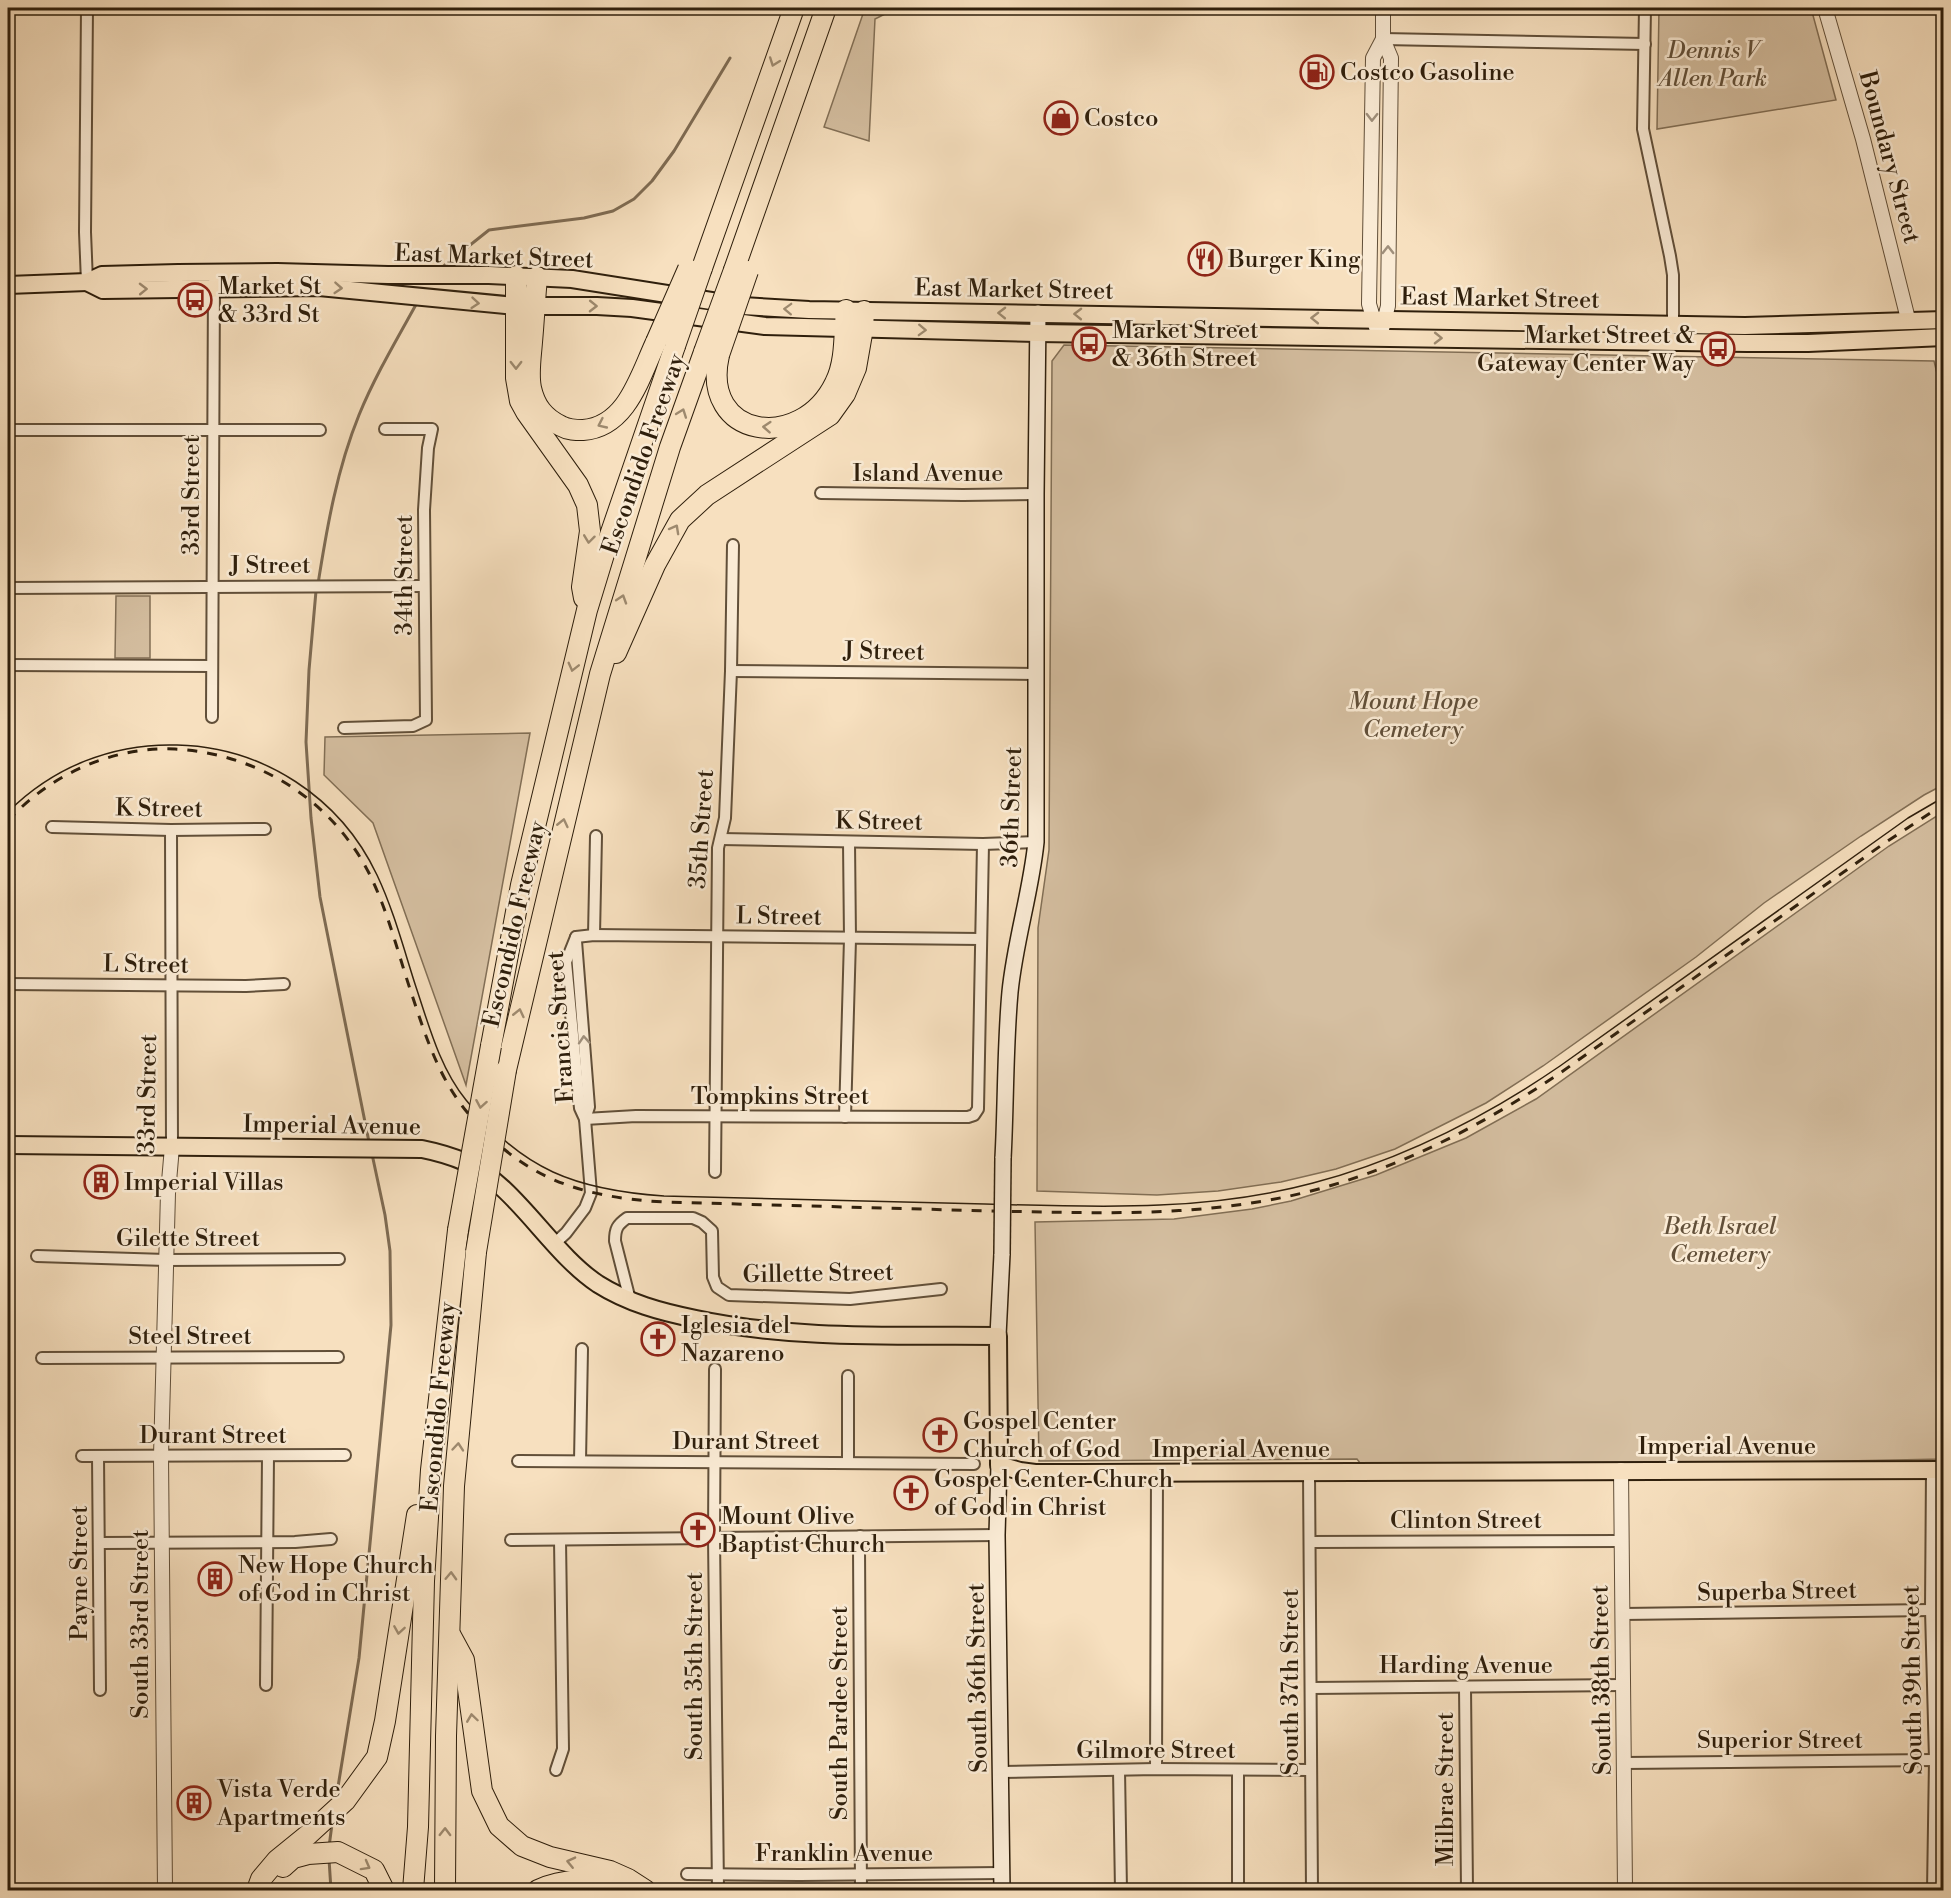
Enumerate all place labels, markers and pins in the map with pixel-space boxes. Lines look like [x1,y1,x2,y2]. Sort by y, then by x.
fuel station icon: Costco Gasoline [1299,54,1335,90]
place label: Costco Gasoline [1340,58,1515,88]
shop icon: Costco [1043,100,1079,136]
place label: Costco [1084,104,1159,134]
restaurant icon: Burger King [1187,241,1223,277]
place label: Burger King [1227,245,1361,275]
place label: Market St & 33rd St [218,272,322,330]
bus stop icon: Market St & 33rd St [177,282,213,318]
place label: Market Street & 36th Street [1112,316,1259,374]
place label: Market Street & Gateway Center Way [1477,321,1695,379]
bus stop icon: Market Street & 36th Street [1071,326,1107,362]
bus stop icon: Market Street & Gateway Center Way [1700,331,1736,367]
building icon: Imperial Villas [83,1164,119,1200]
place label: Imperial Villas [124,1168,284,1198]
place label: Iglesia del Nazareno [681,1311,790,1369]
church icon: Iglesia del Nazareno [640,1321,676,1357]
place label: Gospel Center Church of God [963,1407,1121,1465]
church icon: Gospel Center Church of God [922,1417,958,1453]
place label: Gospel Center Church of God in Christ [934,1465,1173,1523]
church icon: Gospel Center Church of God in Christ [893,1475,929,1511]
place label: Mount Olive Baptist Church [720,1502,885,1560]
church icon: Mount Olive Baptist Church [680,1512,716,1548]
place label: New Hope Church of God in Christ [238,1551,434,1609]
building icon: New Hope Church of God in Christ [197,1561,233,1597]
place label: Vista Verde Apartments [216,1775,345,1833]
building icon: Vista Verde Apartments [176,1785,212,1821]

